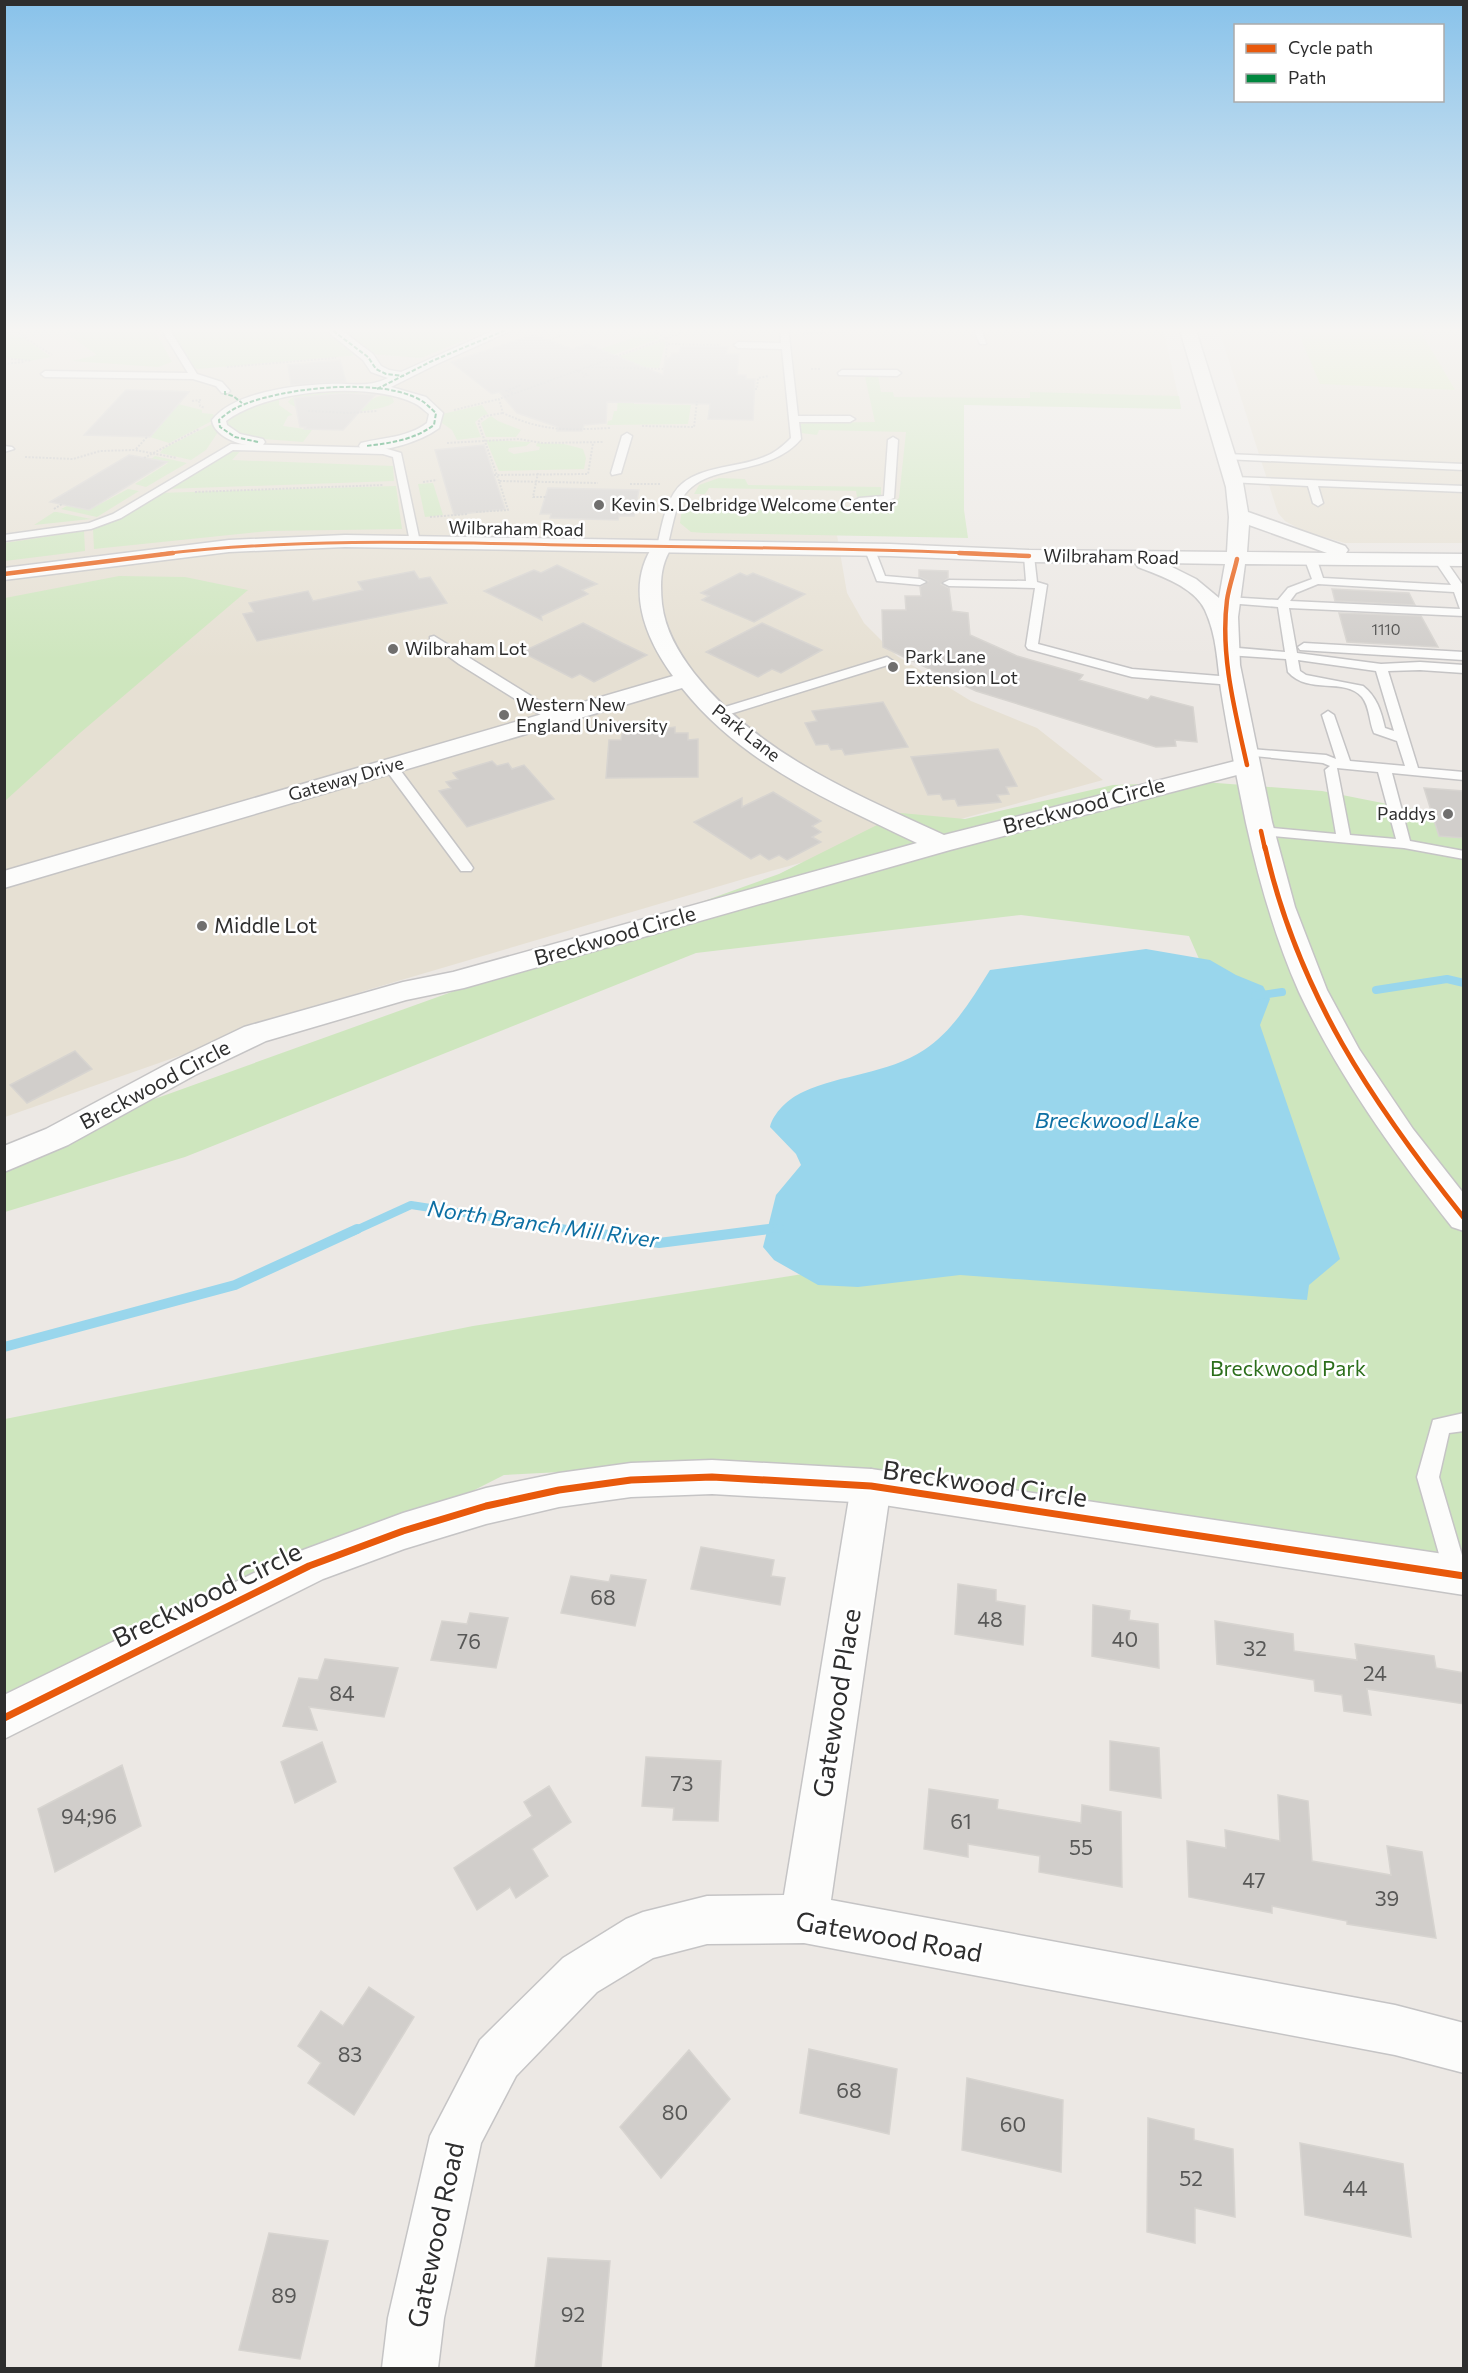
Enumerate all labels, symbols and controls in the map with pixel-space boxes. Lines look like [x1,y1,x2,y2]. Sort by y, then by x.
legend [1234,24,1444,102]
text: Cycle path [1288,36,1373,58]
text: Path [1288,66,1326,88]
place label: Kevin S. Delbridge Welcome Center [611,493,896,515]
marker: Kevin S. Delbridge Welcome Center [592,498,606,512]
street label: Wilbraham Road [448,516,584,540]
street label: Wilbraham Road [1043,544,1179,568]
house number: 1110 [1371,620,1401,638]
place label: Wilbraham Lot [405,637,527,659]
marker: Wilbraham Lot [386,642,400,656]
place label: Park Lane Extension Lot [905,645,1018,688]
marker: Park Lane Extension Lot [886,660,900,674]
place label: Western New England University [516,693,668,736]
street label: Park Lane [708,699,785,766]
marker: Western New England University [497,708,511,722]
street label: Gateway Drive [286,751,406,805]
street label: Breckwood Circle [1000,771,1167,838]
place label: Paddys [1377,802,1436,824]
marker: Paddys [1441,807,1455,821]
street label: Breckwood Circle [531,900,698,970]
place label: Middle Lot [214,912,317,937]
marker: Middle Lot [195,919,209,933]
street label: Breckwood Circle [75,1034,234,1134]
water label: Breckwood Lake [1035,1106,1200,1133]
water label: North Branch Mill River [426,1194,661,1253]
park label: Breckwood Park [1210,1355,1366,1380]
street label: Breckwood Circle [881,1453,1090,1512]
street label: Breckwood Circle [107,1534,306,1653]
house number: 68 [590,1584,616,1609]
street label: Gatewood Place [805,1606,866,1800]
house number: 48 [977,1606,1003,1631]
house number: 40 [1112,1626,1138,1651]
house number: 76 [457,1628,481,1653]
house number: 32 [1243,1635,1267,1660]
house number: 24 [1363,1660,1387,1685]
house number: 84 [329,1680,355,1705]
house number: 73 [670,1770,694,1795]
house number: 94;96 [61,1803,117,1828]
house number: 61 [950,1808,972,1833]
house number: 55 [1069,1834,1093,1859]
house number: 47 [1242,1867,1266,1892]
house number: 39 [1375,1885,1399,1910]
street label: Gatewood Road [794,1904,985,1967]
house number: 83 [338,2041,362,2066]
house number: 68 [836,2077,862,2102]
house number: 80 [662,2099,688,2124]
house number: 60 [1000,2111,1026,2136]
street label: Gatewood Road [400,2139,469,2330]
house number: 52 [1179,2165,1203,2190]
house number: 44 [1342,2175,1368,2200]
house number: 89 [271,2282,297,2307]
house number: 92 [561,2301,585,2326]

